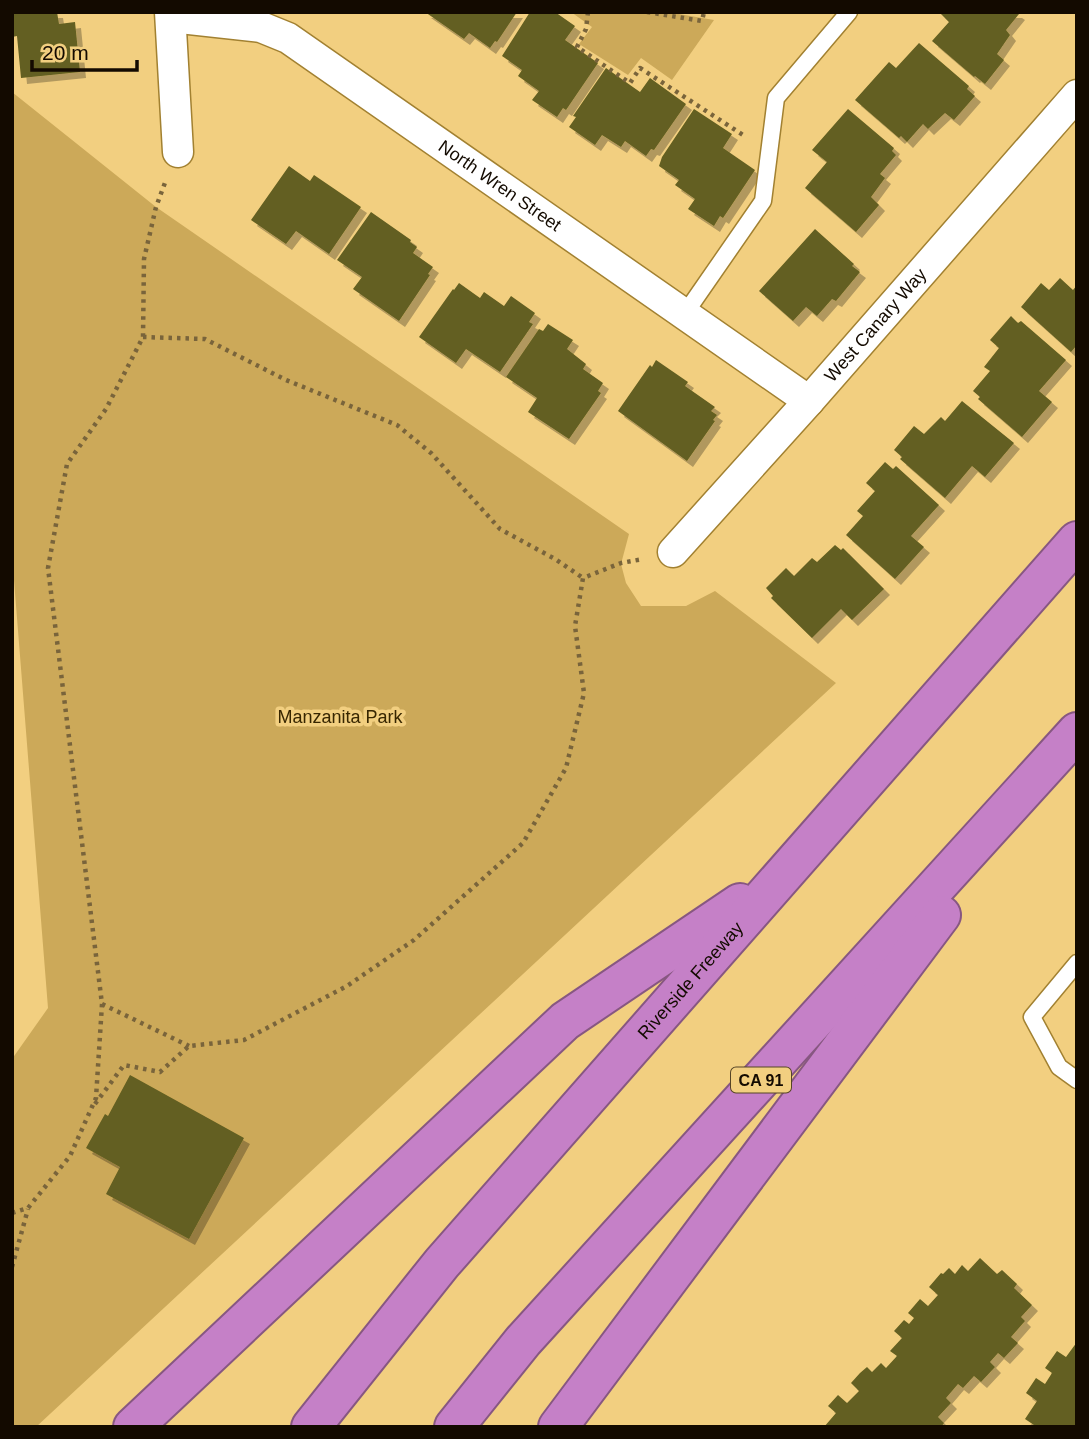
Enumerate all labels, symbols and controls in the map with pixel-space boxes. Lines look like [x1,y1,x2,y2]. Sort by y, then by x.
scale bar [32,28,136,72]
text: 20 m [42,41,89,64]
street label: North Wren Street [435,136,565,235]
street label: West Canary Way [820,264,930,386]
park label: Manzanita Park [277,707,404,727]
street label: Riverside Freeway [634,918,747,1043]
road number: CA 91 [731,1068,791,1092]

